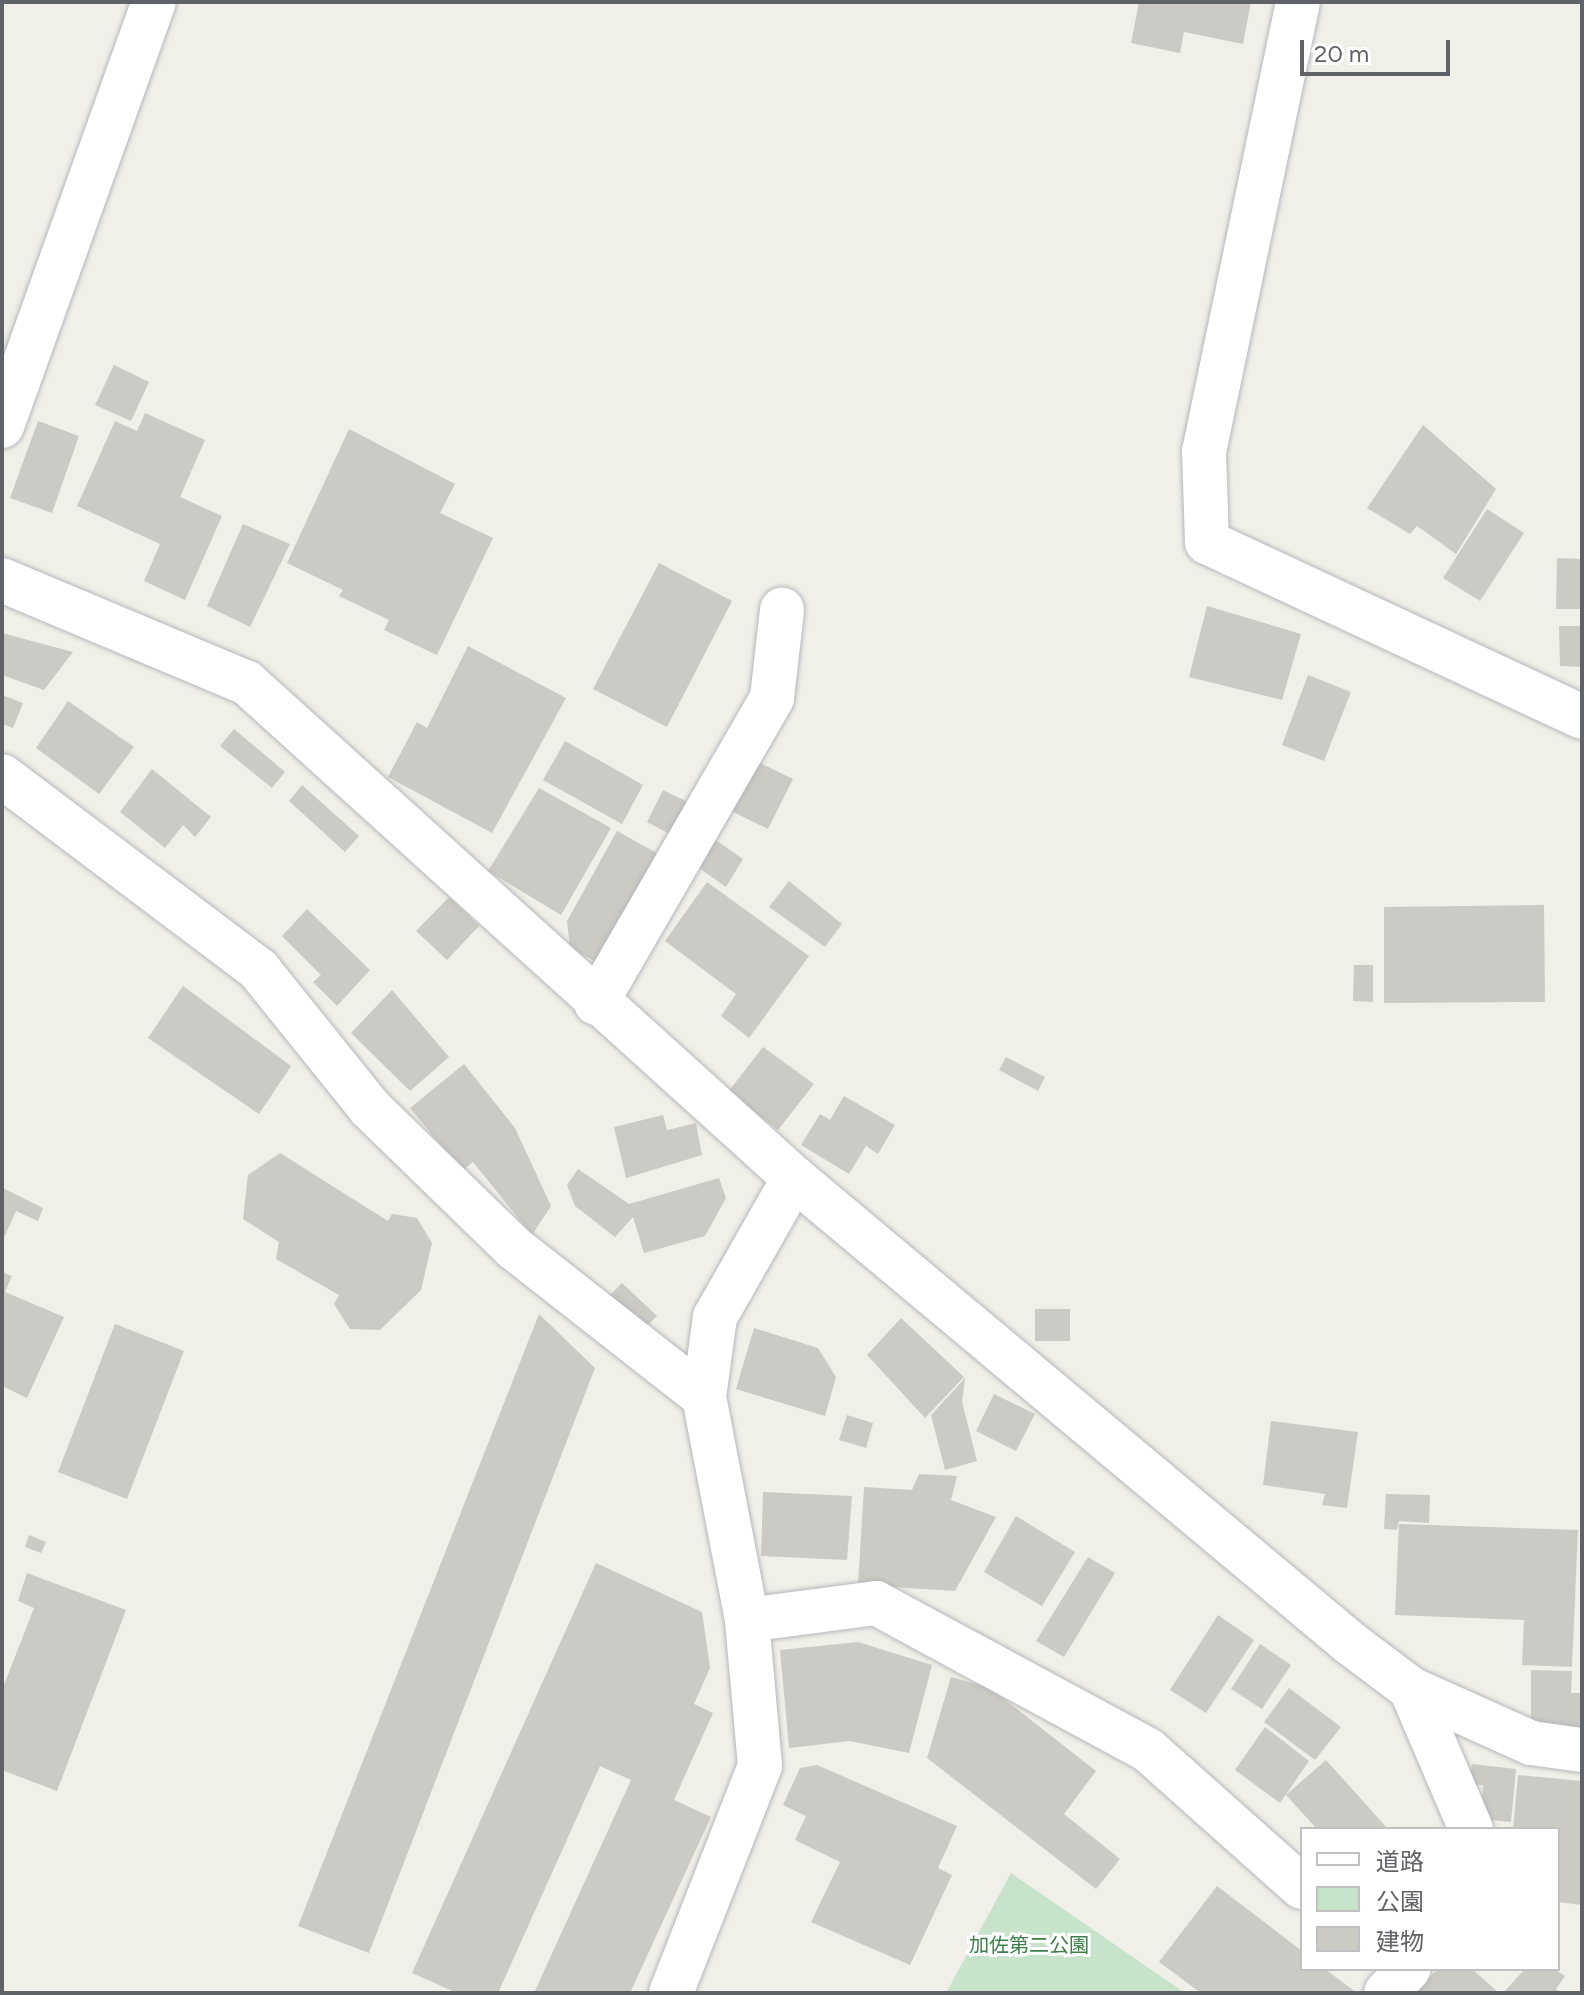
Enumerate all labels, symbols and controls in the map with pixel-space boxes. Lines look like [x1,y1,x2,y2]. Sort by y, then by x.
scale bar [1304,24,1454,74]
text: 20 m [1314,39,1369,68]
legend [1300,1827,1560,1971]
text: 道路 [1376,1847,1424,1876]
text: 公園 [1376,1887,1424,1916]
text: 建物 [1376,1927,1424,1956]
park label: 加佐第二公園 [969,1933,1089,1957]

